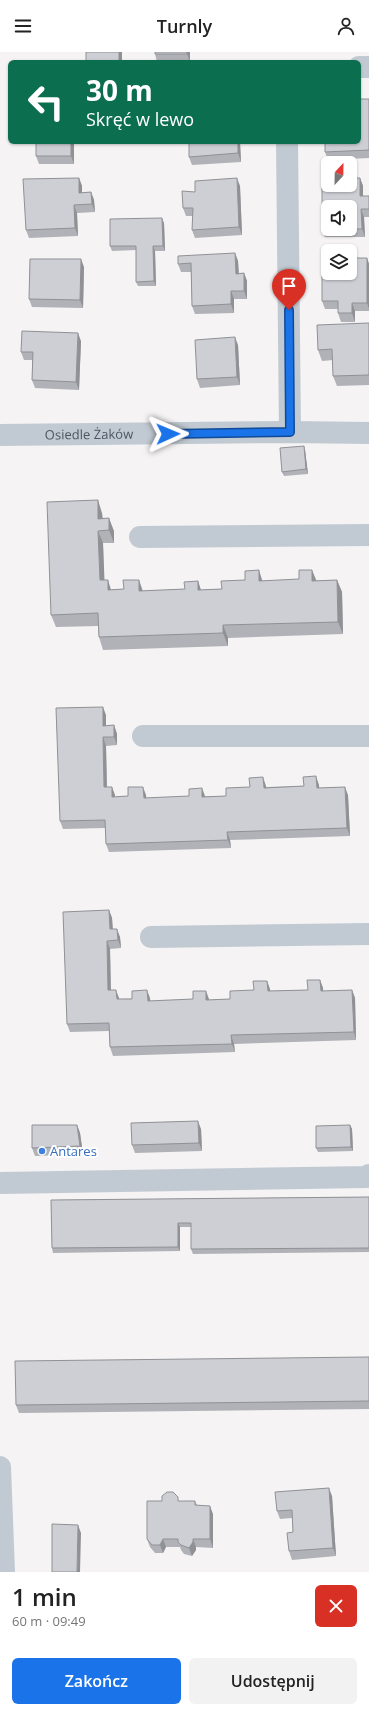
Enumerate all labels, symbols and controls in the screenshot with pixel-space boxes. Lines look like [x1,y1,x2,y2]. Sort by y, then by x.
text: Turnly [157,14,212,38]
icon: menu [12,15,34,37]
icon: person [335,15,357,37]
text: 30 m [86,71,153,109]
icon: left [20,76,72,128]
text: Skręć w lewo [86,107,194,131]
north arrow [321,156,357,192]
map controls [321,156,357,280]
button: sound [321,200,357,236]
button: layers [321,244,357,280]
pin [272,269,306,310]
icon: arrive [278,275,300,297]
position arrow [147,413,189,455]
street label: Osiedle Żaków [45,425,133,444]
place label: Antares [50,1142,97,1160]
marker: Antares [37,1146,47,1156]
text: 1 min [12,1580,77,1613]
button: close [315,1585,357,1627]
text: 60 m · 09:49 [12,1612,86,1630]
button: Zakończ [12,1658,181,1704]
button: Udostępnij [189,1658,357,1704]

